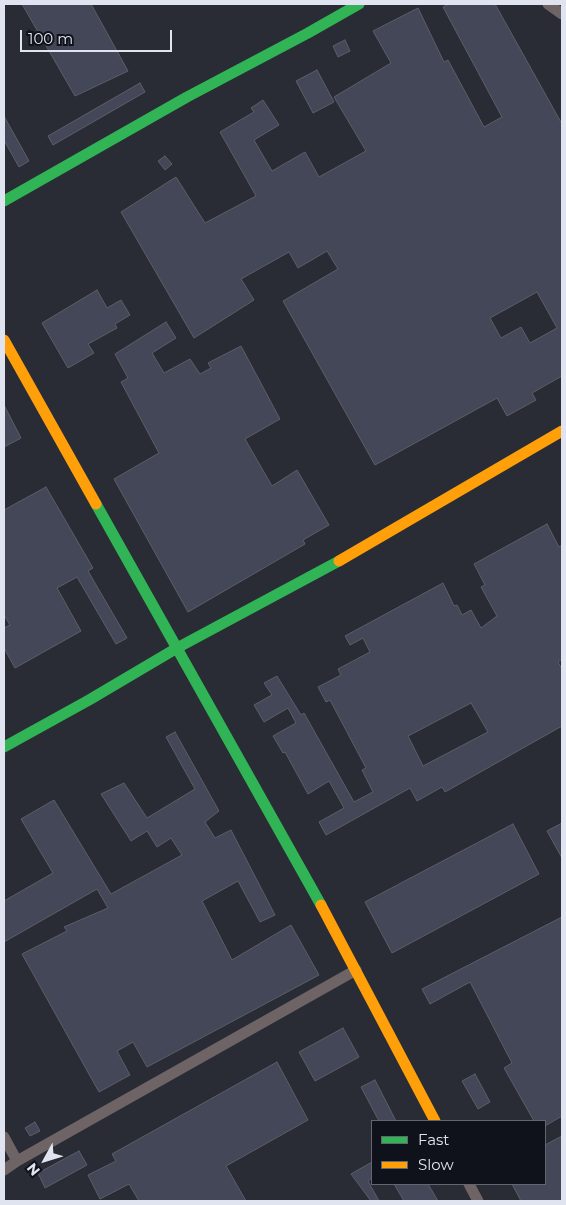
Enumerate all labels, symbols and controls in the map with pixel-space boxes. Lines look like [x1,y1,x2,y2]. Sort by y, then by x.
scale bar [22,20,175,52]
text: 100 m [28,29,73,48]
legend [371,1120,546,1185]
text: Fast [418,1130,449,1149]
north arrow [20,1135,70,1185]
text: Slow [418,1155,454,1174]
text: N [23,1159,44,1179]

